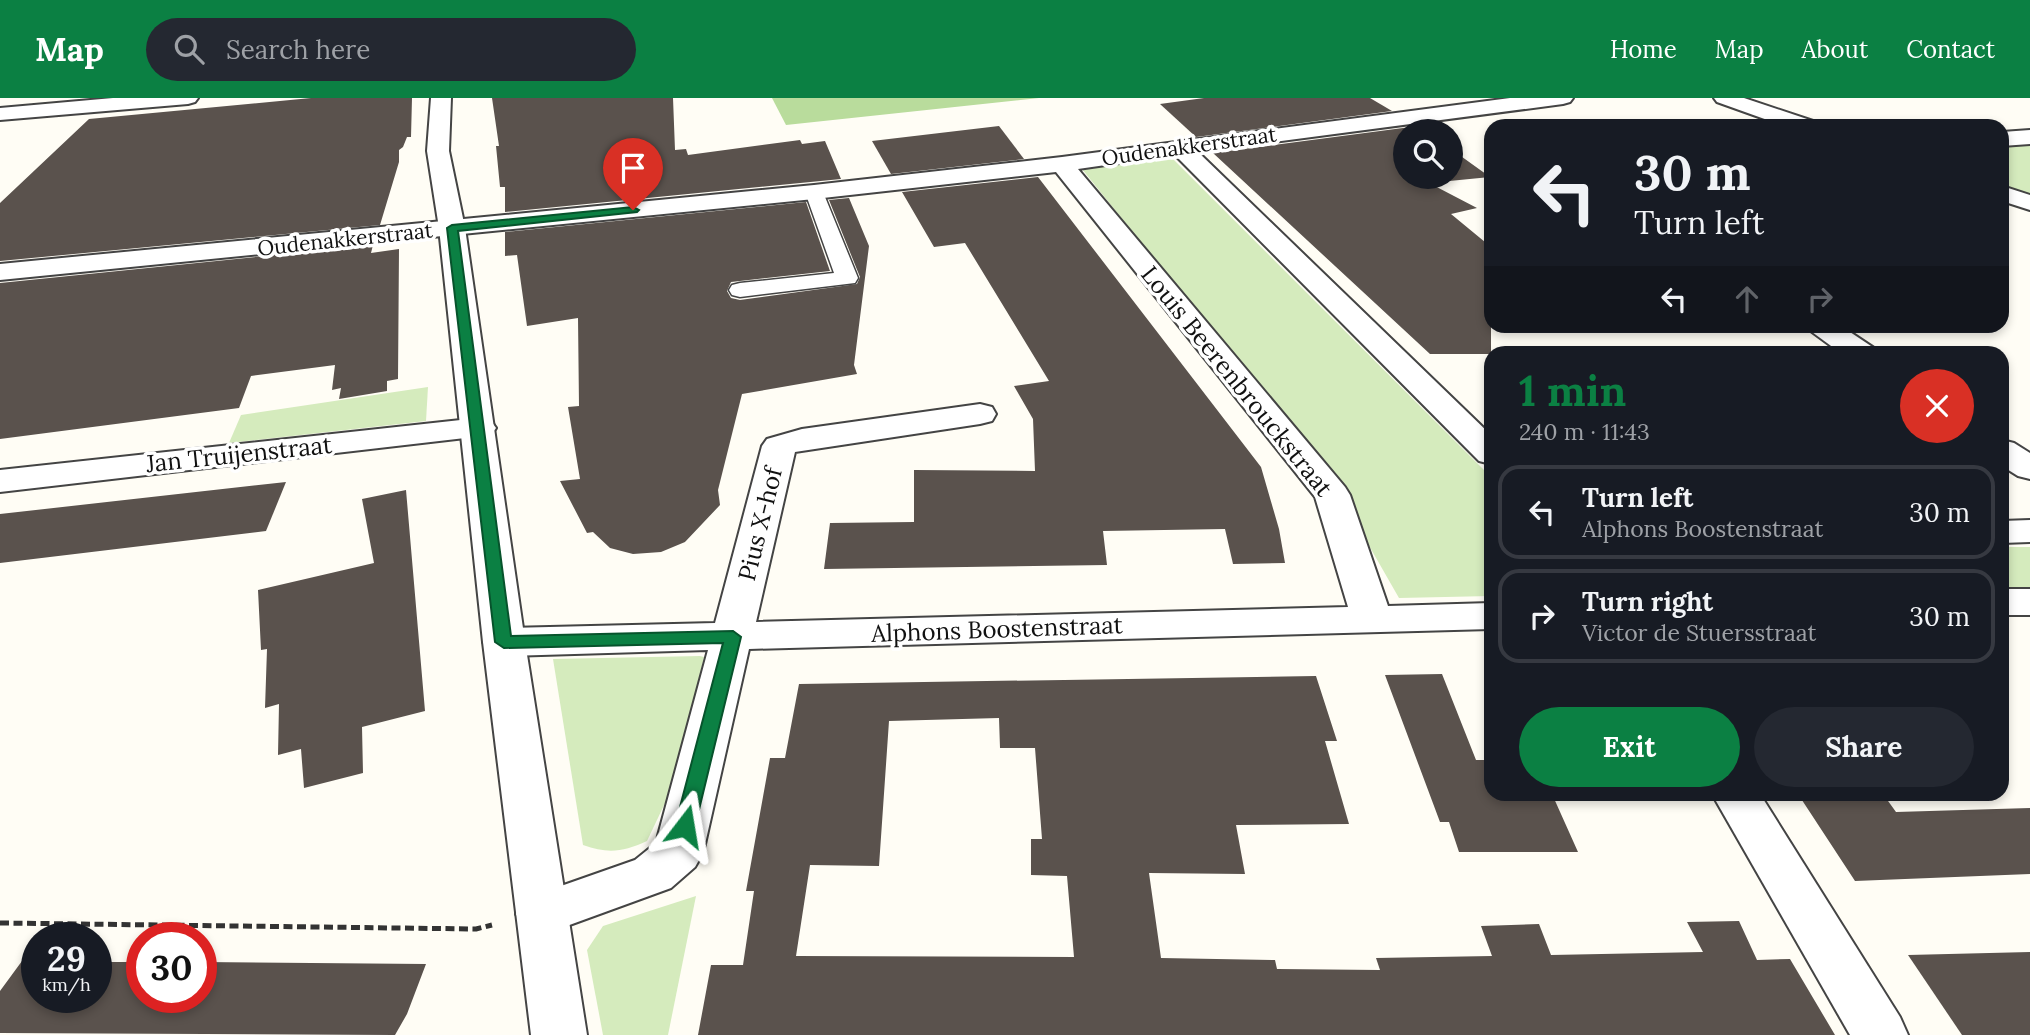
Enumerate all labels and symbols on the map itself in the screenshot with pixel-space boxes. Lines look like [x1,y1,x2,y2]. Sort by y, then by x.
street label: Oudenakkerstraat [1100,120,1279,172]
pin [603,138,663,210]
street label: Oudenakkerstraat [256,216,435,262]
street label: Louis Beerenbrouckstraat [1134,259,1340,503]
street label: Jan Truijenstraat [144,429,334,479]
street label: Pius X-hof [731,462,790,584]
street label: Alphons Boostenstraat [870,609,1124,649]
position arrow [648,789,722,863]
speed limit sign: 30 [126,922,217,1013]

